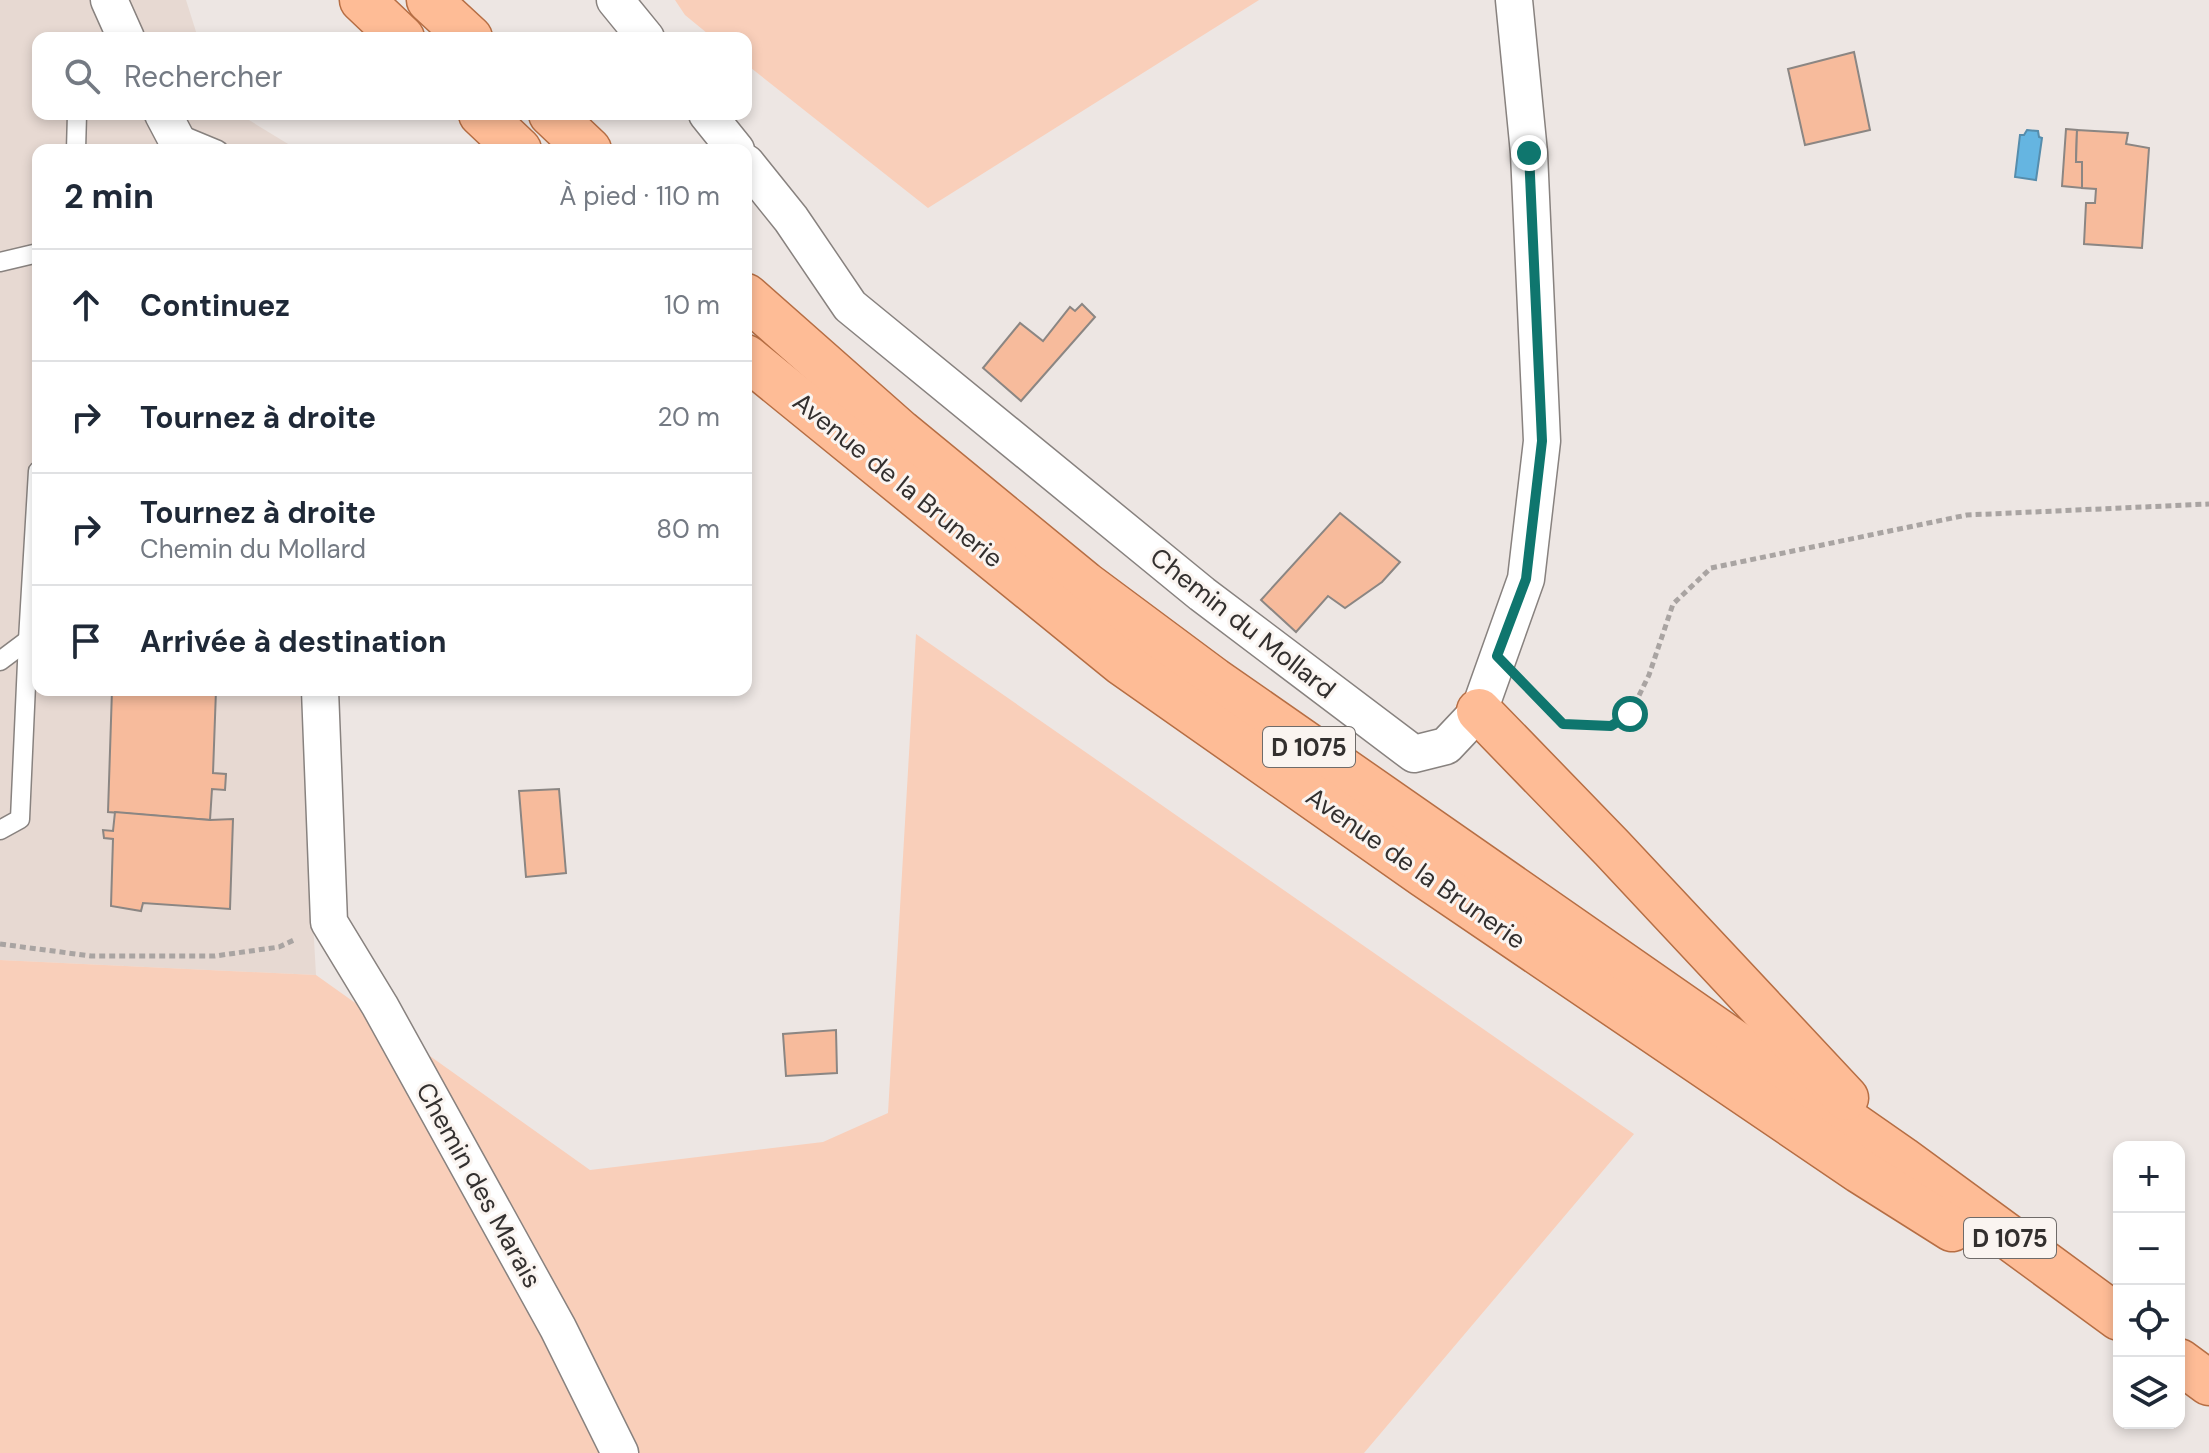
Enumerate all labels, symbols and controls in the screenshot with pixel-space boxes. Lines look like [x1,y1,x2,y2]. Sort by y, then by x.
search box [32,32,752,120]
icon: search [60,54,104,98]
text: Rechercher [124,57,283,96]
route end [1511,135,1547,171]
text: 2 min [64,174,154,219]
text: À pied · 110 m [559,179,720,213]
icon: ahead [64,283,108,327]
text: Continuez [140,286,290,325]
text: 10 m [664,288,720,322]
street label: Avenue de la Brunerie [786,385,1010,575]
icon: right [64,395,108,439]
text: Tournez à droite [140,398,376,437]
text: 20 m [657,400,720,434]
text: Tournez à droite [140,493,376,532]
icon: right [64,507,108,551]
text: 80 m [656,512,720,546]
text: Chemin du Mollard [140,532,366,566]
street label: Chemin du Mollard [1143,540,1343,706]
icon: arrive [64,619,108,663]
text: Arrivée à destination [140,622,446,661]
route start [1612,696,1648,732]
road number: D 1075 [1263,727,1355,767]
street label: Avenue de la Brunerie [1300,779,1532,957]
street label: Chemin des Marais [408,1076,550,1294]
map controls [2113,1141,2185,1429]
button: + [2113,1141,2185,1213]
button: − [2113,1213,2185,1285]
road number: D 1075 [1964,1218,2056,1258]
button: locate [2113,1285,2185,1357]
button: layers [2113,1357,2185,1429]

